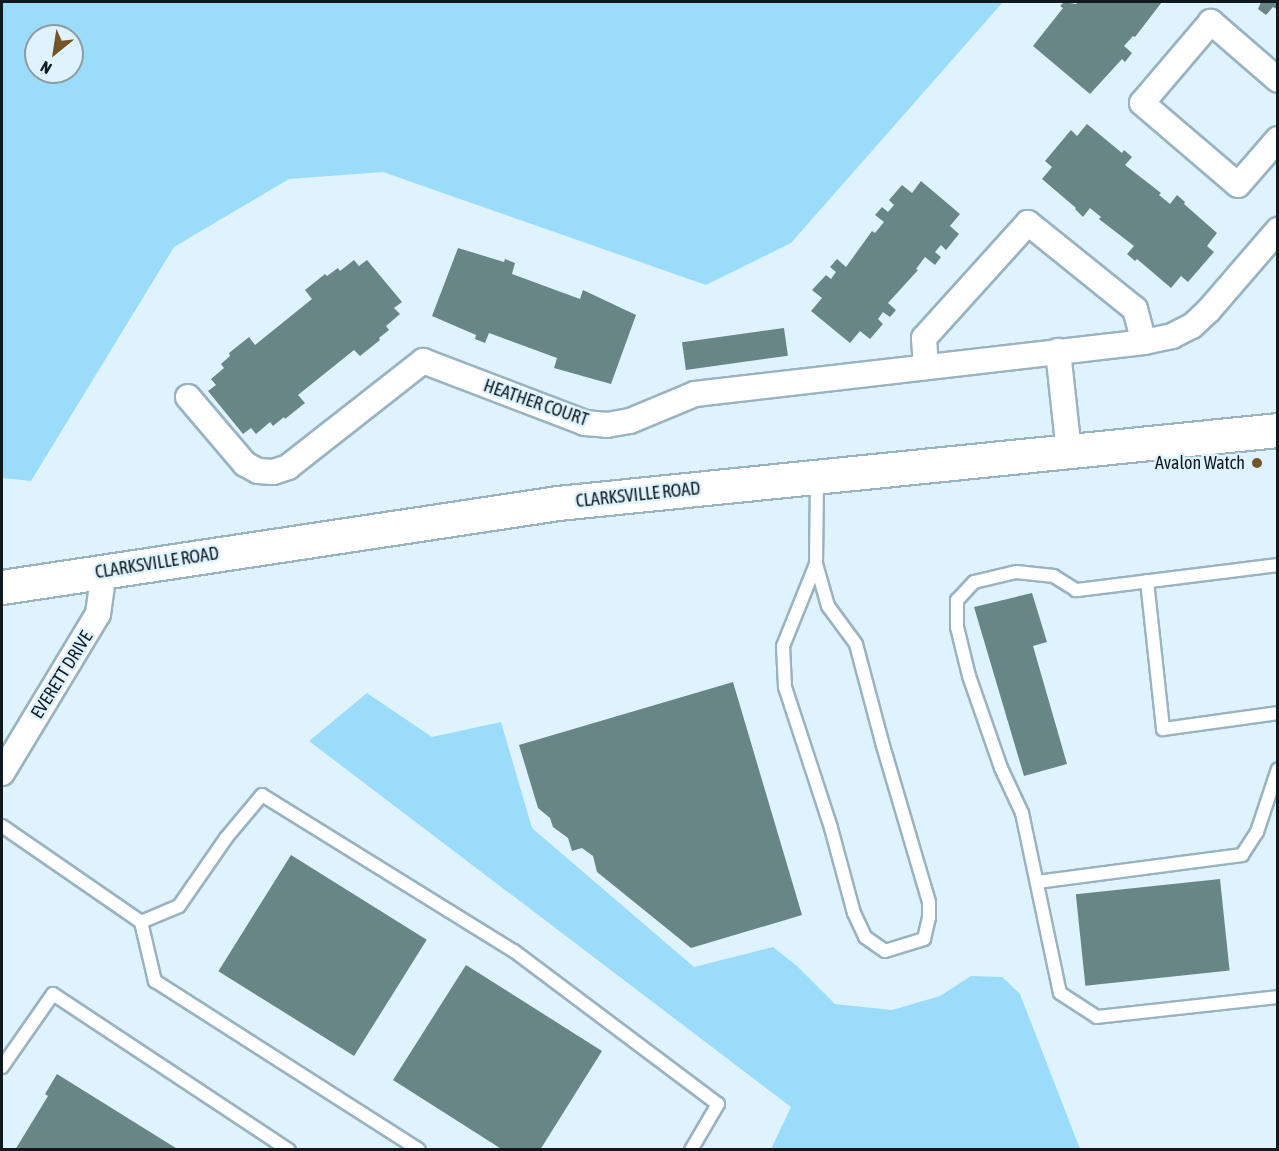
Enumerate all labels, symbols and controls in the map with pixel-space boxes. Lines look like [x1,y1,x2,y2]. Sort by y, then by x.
north arrow [24,24,84,84]
text: N [37,58,55,78]
street label: HEATHER COURT [481,375,591,431]
place label: Avalon Watch [1155,452,1245,474]
marker: Avalon Watch [1250,456,1264,470]
street label: CLARKSVILLE ROAD [575,478,701,512]
street label: CLARKSVILLE ROAD [94,543,220,583]
street label: EVERETT DRIVE [27,627,97,723]

